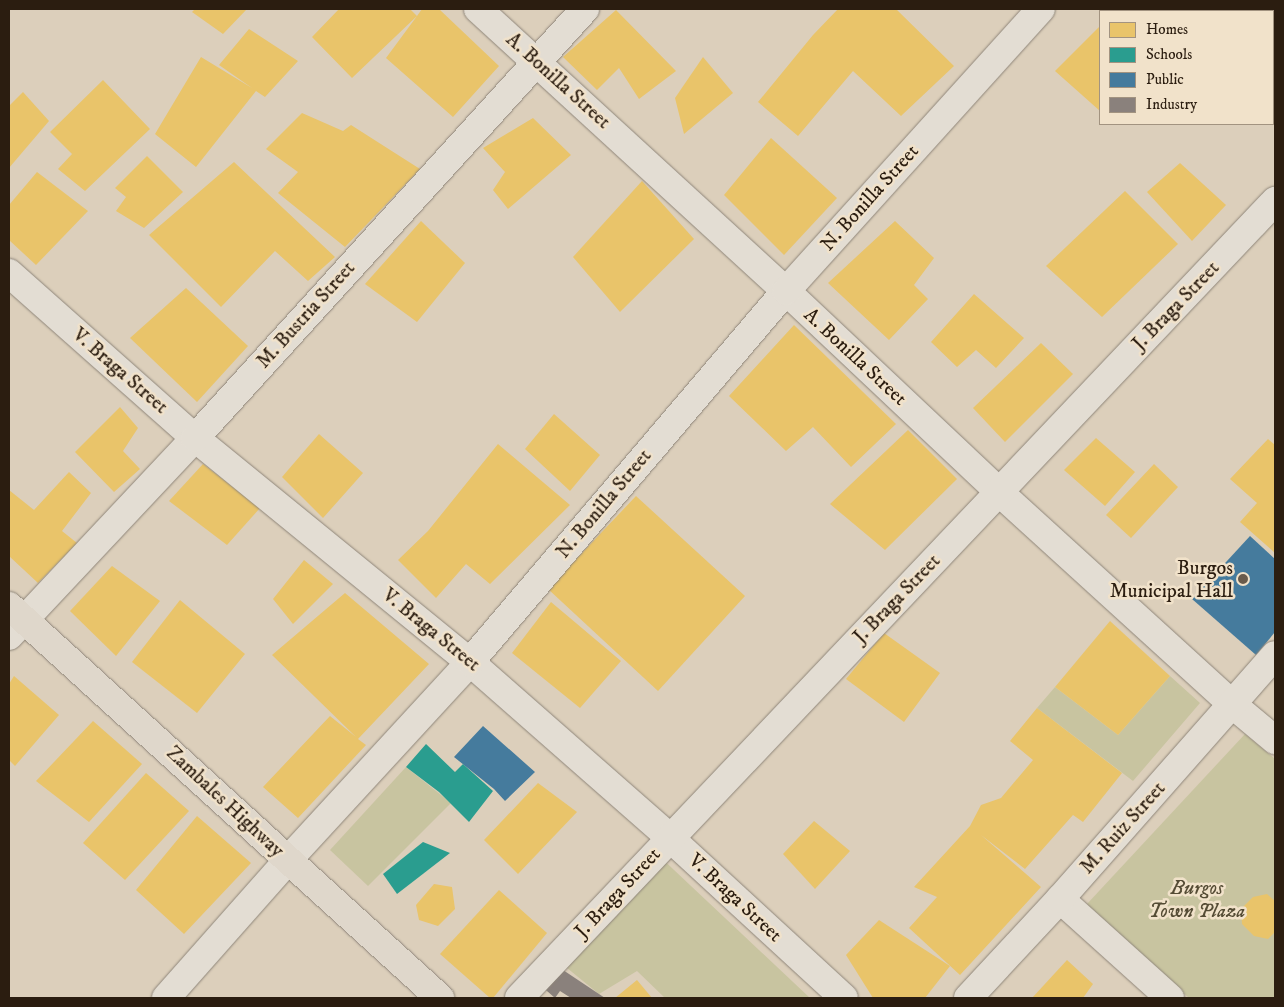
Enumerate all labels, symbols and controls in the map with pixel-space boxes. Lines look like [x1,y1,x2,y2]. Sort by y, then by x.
legend [1099,10,1274,125]
text: Homes [1146,20,1188,39]
street label: A. Bonilla Street [501,28,615,134]
text: Schools [1146,45,1192,64]
text: Public [1146,70,1184,89]
text: Industry [1146,95,1197,114]
street label: N. Bonilla Street [816,140,924,256]
street label: J. Braga Street [1127,256,1225,356]
street label: M. Bustria Street [252,257,360,373]
street label: A. Bonilla Street [798,303,912,411]
street label: V. Braga Street [67,323,173,419]
street label: N. Bonilla Street [551,445,657,563]
street label: J. Braga Street [848,549,946,649]
place label: Burgos Municipal Hall [1110,556,1233,603]
marker: Burgos Municipal Hall [1237,573,1249,585]
street label: V. Braga Street [377,583,485,677]
street label: Zambales Highway [161,741,289,863]
street label: M. Ruiz Street [1075,777,1171,879]
street label: J. Braga Street [570,843,666,943]
street label: V. Braga Street [683,849,787,947]
park label: Burgos Town Plaza [1149,876,1245,923]

